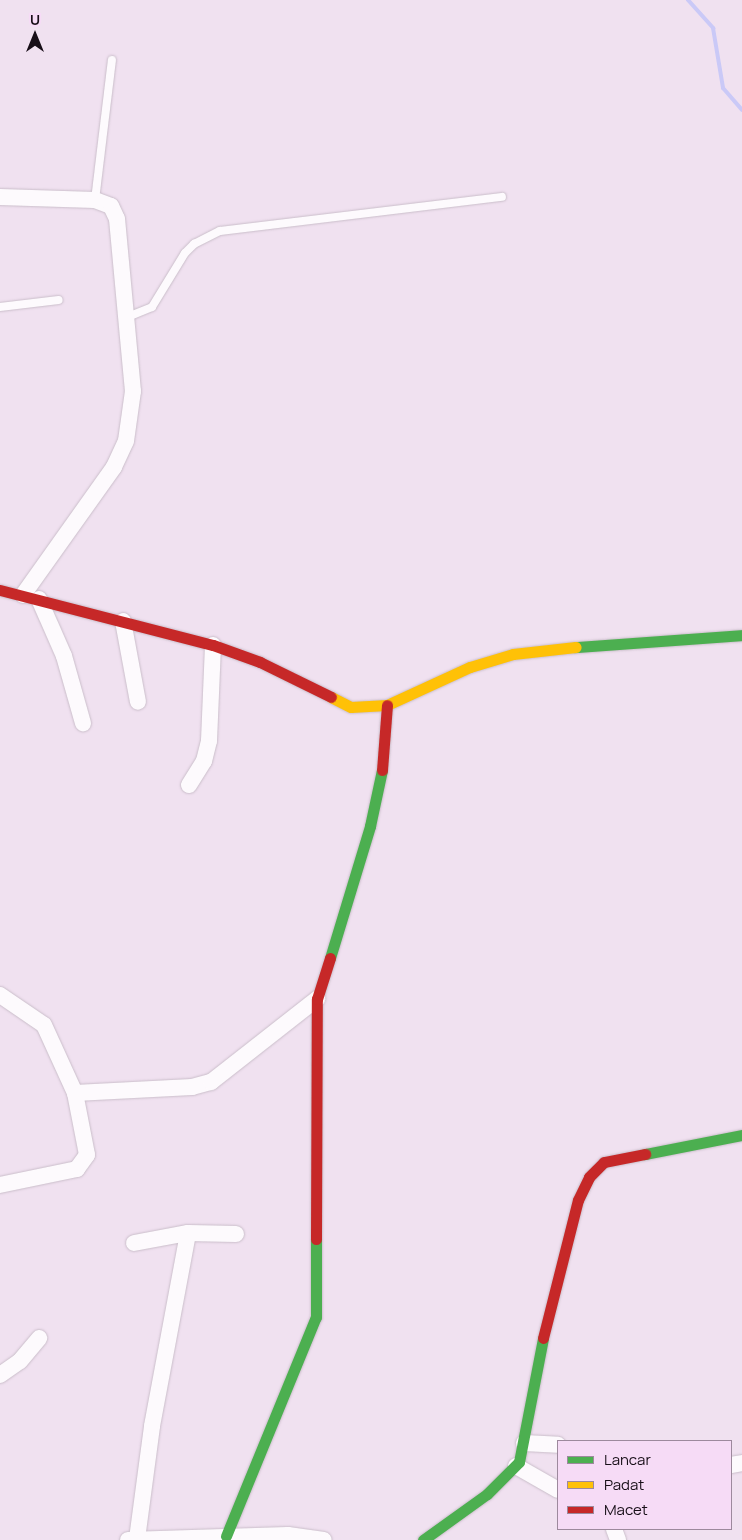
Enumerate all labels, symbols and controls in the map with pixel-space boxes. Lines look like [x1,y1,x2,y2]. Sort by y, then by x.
north arrow [10,10,60,60]
text: U [30,10,40,29]
legend [557,1440,732,1530]
text: Lancar [604,1449,651,1470]
text: Padat [604,1474,644,1495]
text: Macet [604,1499,648,1520]

